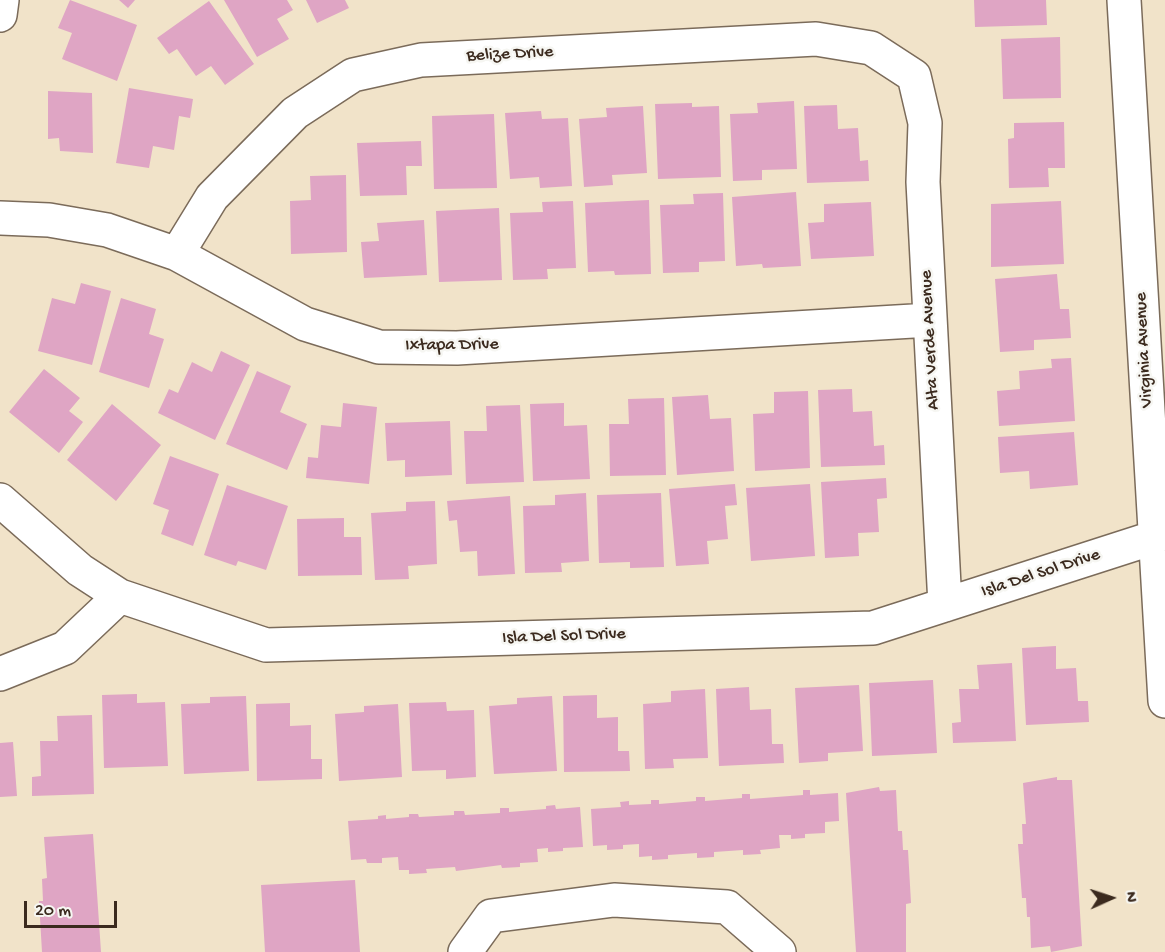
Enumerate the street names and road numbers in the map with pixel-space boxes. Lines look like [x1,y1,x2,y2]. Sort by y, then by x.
street label: Belize Drive [466,42,554,68]
street label: Alta Verde Avenue [917,269,945,411]
street label: Virginia Avenue [1131,292,1159,408]
street label: Ixtapa Drive [405,334,499,358]
street label: Isla Del Sol Drive [979,545,1103,603]
street label: Isla Del Sol Drive [502,624,626,650]

